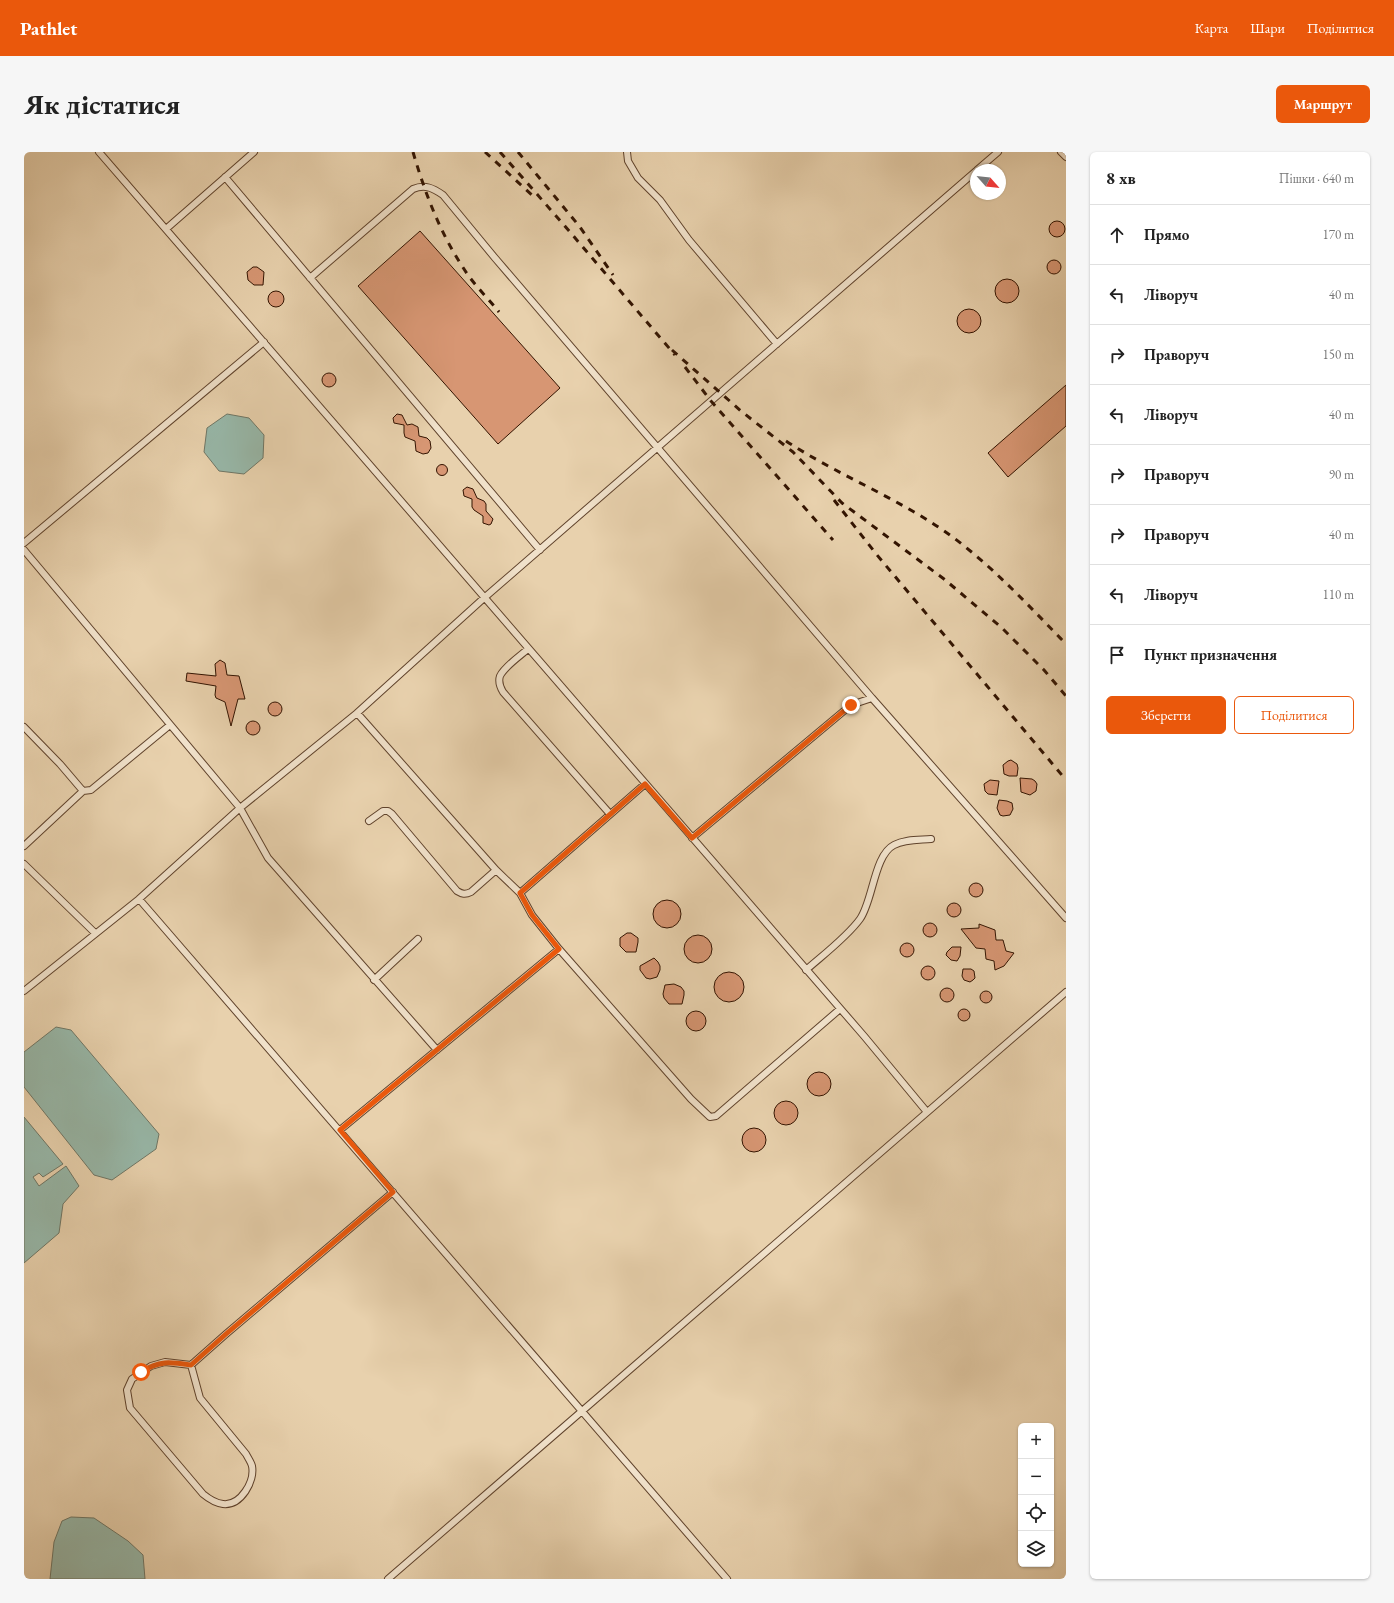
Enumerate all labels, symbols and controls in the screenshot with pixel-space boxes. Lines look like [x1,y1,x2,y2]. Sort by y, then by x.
text: Pathlet [20,16,77,41]
text: Карта [1195,19,1228,37]
text: Шари [1250,19,1285,37]
text: Поділитися [1307,19,1374,37]
button: Маршрут [1276,85,1370,123]
text: Як дістатися [24,86,180,122]
north arrow [970,164,1006,200]
text: 8 хв [1106,167,1136,189]
text: Пішки · 640 m [1279,170,1354,187]
icon: ahead [1106,224,1128,246]
text: Прямо [1144,225,1189,244]
text: 170 m [1323,226,1354,243]
icon: left [1106,284,1128,306]
text: Ліворуч [1144,285,1198,304]
text: 40 m [1329,286,1354,303]
icon: right [1106,344,1128,366]
text: Праворуч [1144,345,1209,364]
text: 150 m [1323,346,1354,363]
icon: left [1106,404,1128,426]
text: Ліворуч [1144,405,1198,424]
text: 40 m [1329,406,1354,423]
icon: right [1106,464,1128,486]
text: Праворуч [1144,465,1209,484]
text: 90 m [1329,466,1354,483]
icon: right [1106,524,1128,546]
text: Праворуч [1144,525,1209,544]
text: 40 m [1329,526,1354,543]
icon: left [1106,584,1128,606]
text: Ліворуч [1144,585,1198,604]
text: 110 m [1323,586,1354,603]
icon: arrive [1106,644,1128,666]
text: Пункт призначення [1144,645,1277,664]
route end [842,696,860,714]
button: Зберегти [1106,696,1226,734]
button: Поділитися [1234,696,1354,734]
route start [132,1363,150,1381]
map controls [1018,1423,1054,1567]
button: + [1018,1423,1054,1459]
button: − [1018,1459,1054,1495]
button: locate [1018,1495,1054,1531]
button: layers [1018,1531,1054,1567]

